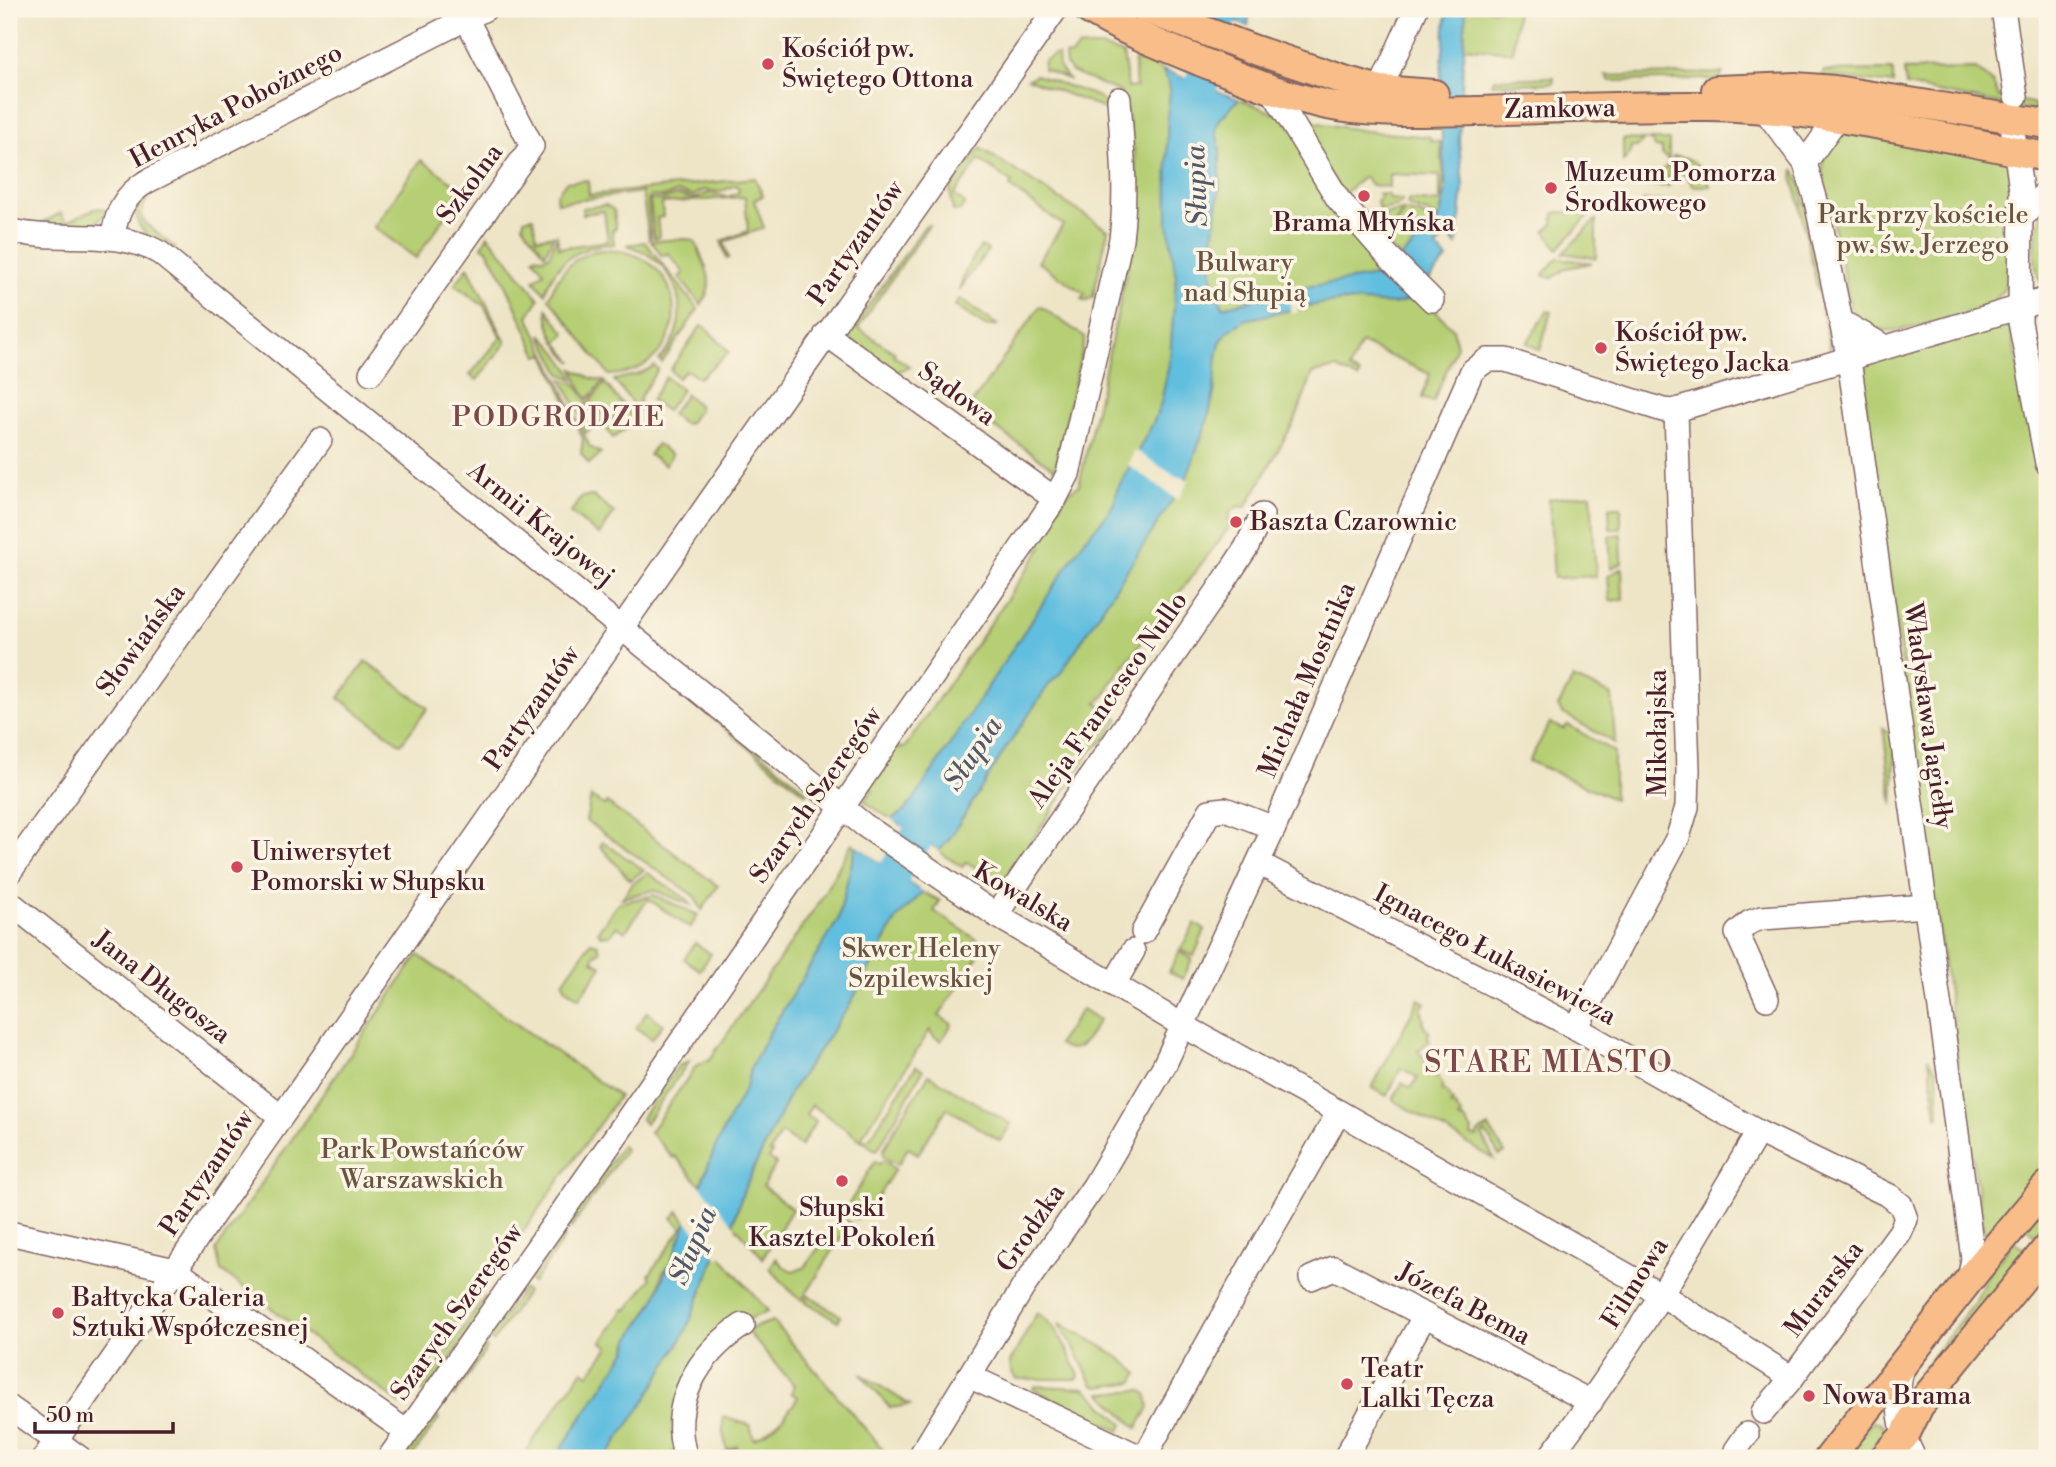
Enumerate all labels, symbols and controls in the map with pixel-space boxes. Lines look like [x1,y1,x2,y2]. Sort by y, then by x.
place label: Kościół pw. Świętego Ottona [782,33,974,95]
street label: Henryka Pobożnego [124,36,348,176]
marker: Kościół pw. Świętego Ottona [760,56,776,72]
street label: Zamkowa [1504,92,1617,126]
street label: Szkolna [430,137,510,230]
water label: Słupia [1178,144,1216,227]
place label: Muzeum Pomorza Środkowego [1565,157,1777,219]
street label: Partyzantów [801,173,911,312]
marker: Muzeum Pomorza Środkowego [1543,180,1559,196]
marker: Brama Młyńska [1356,188,1372,204]
park label: Park przy kościele pw. św. Jerzego [1817,199,2029,261]
place label: Brama Młyńska [1272,207,1456,239]
park label: Bulwary nad Słupią [1184,247,1307,309]
place label: Kościół pw. Świętego Jacka [1615,317,1790,379]
marker: Kościół pw. Świętego Jacka [1593,340,1609,356]
street label: Sądowa [912,355,1003,433]
district label: PODGRODZIE [452,400,666,435]
street label: Armii Krajowej [460,454,621,593]
place label: Baszta Czarownic [1249,506,1457,538]
marker: Baszta Czarownic [1228,514,1244,530]
street label: Słowiańska [90,577,193,702]
street label: Michała Mostnika [1251,577,1363,783]
street label: Aleja Francesco Nullo [1021,586,1195,815]
street label: Władysława Jagiełły [1896,600,1960,832]
street label: Partyzantów [477,638,587,777]
street label: Mikołajska [1642,668,1674,797]
street label: Szarych Szeregów [743,699,890,890]
water label: Słupia [936,710,1011,798]
place label: Uniwersytet Pomorski w Słupsku [251,836,486,898]
street label: Kowalska [967,855,1079,940]
marker: Uniwersytet Pomorski w Słupsku [229,859,245,875]
street label: Ignacego Łukasiewicza [1368,878,1622,1033]
street label: Jana Długosza [86,923,238,1051]
park label: Skwer Heleny Szpilewskiej [842,933,1001,995]
district label: STARE MIASTO [1424,1044,1674,1082]
street label: Partyzantów [153,1103,262,1242]
park label: Park Powstańców Warszawskich [321,1134,525,1196]
marker: Słupski Kasztel Pokoleń [834,1173,850,1189]
street label: Grodzka [990,1177,1073,1278]
place label: Słupski Kasztel Pokoleń [748,1192,936,1254]
water label: Słupia [661,1201,725,1290]
street label: Szarych Szeregów [384,1216,531,1407]
street label: Filmowa [1595,1231,1676,1334]
street label: Murarska [1777,1234,1871,1343]
street label: Józefa Bema [1391,1255,1537,1353]
place label: Bałtycka Galeria Sztuki Współczesnej [71,1282,309,1344]
marker: Bałtycka Galeria Sztuki Współczesnej [50,1305,66,1321]
place label: Teatr Lalki Tęcza [1361,1353,1495,1415]
marker: Teatr Lalki Tęcza [1339,1376,1355,1392]
place label: Nowa Brama [1823,1380,1972,1412]
marker: Nowa Brama [1801,1388,1817,1404]
scale bar [35,1390,173,1434]
text: 50 m [46,1403,94,1429]

